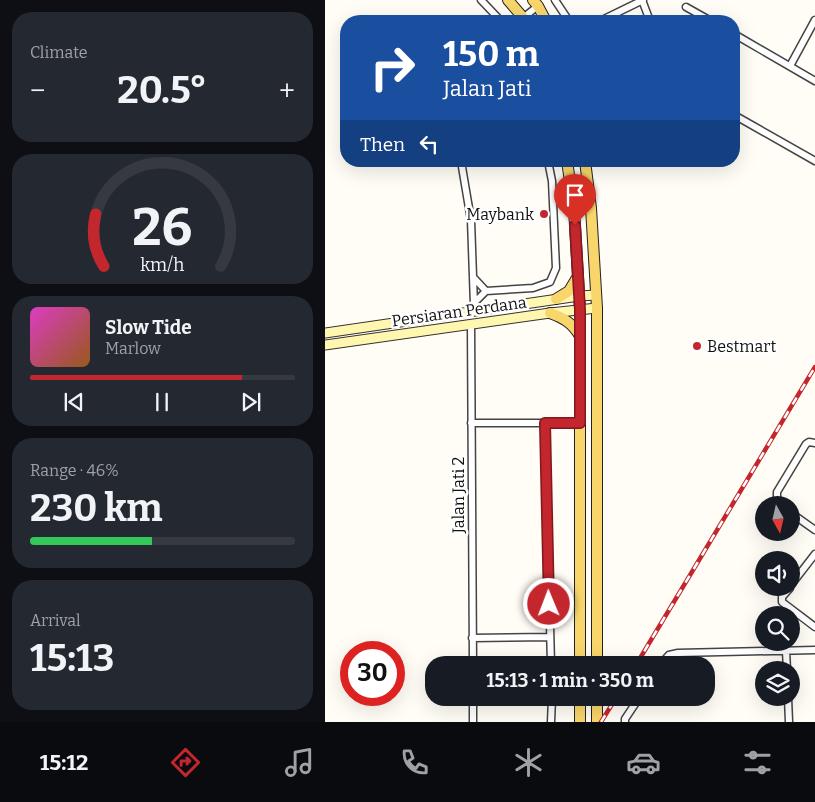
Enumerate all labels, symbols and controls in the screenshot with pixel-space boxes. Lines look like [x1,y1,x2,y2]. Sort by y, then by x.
text: 150 m [443,33,539,75]
icon: right [360,35,425,100]
text: Climate [30,43,88,62]
text: 20.5° [117,67,207,113]
text: − [30,74,45,107]
text: + [279,74,295,107]
text: Jalan Jati [443,75,532,102]
icon: left [415,130,443,158]
text: Then [360,133,405,156]
pin [554,174,596,225]
icon: arrive [561,181,589,209]
text: 26 [132,196,193,259]
place label: Maybank [466,205,534,224]
marker: Maybank [538,208,550,220]
text: km/h [140,254,185,276]
street label: Persiaran Perdana [390,293,528,330]
text: Slow Tide [105,316,192,339]
place label: Bestmart [707,337,776,356]
text: Marlow [105,339,161,358]
marker: Bestmart [691,340,703,352]
icon: previous [60,388,88,416]
icon: pause [148,388,176,416]
icon: next [237,388,265,416]
street label: Jalan Jati 2 [449,457,468,534]
text: Range · 46% [30,461,119,480]
text: 230 km [30,485,163,531]
north arrow [755,496,800,541]
map controls [755,496,800,706]
button: sound [755,551,800,596]
position arrow [522,577,574,629]
button: search [755,606,800,651]
text: Arrival [30,611,81,630]
text: 15:13 [30,635,114,681]
speed limit sign: 30 [340,641,405,706]
button: layers [755,661,800,706]
text: 15:13 · 1 min · 350 m [486,669,654,692]
icon: directions [168,745,203,780]
icon: music [282,745,317,780]
icon: phone [397,745,432,780]
icon: climate [511,745,546,780]
icon: car [626,745,661,780]
icon: filters [740,745,775,780]
text: 15:12 [40,749,88,776]

